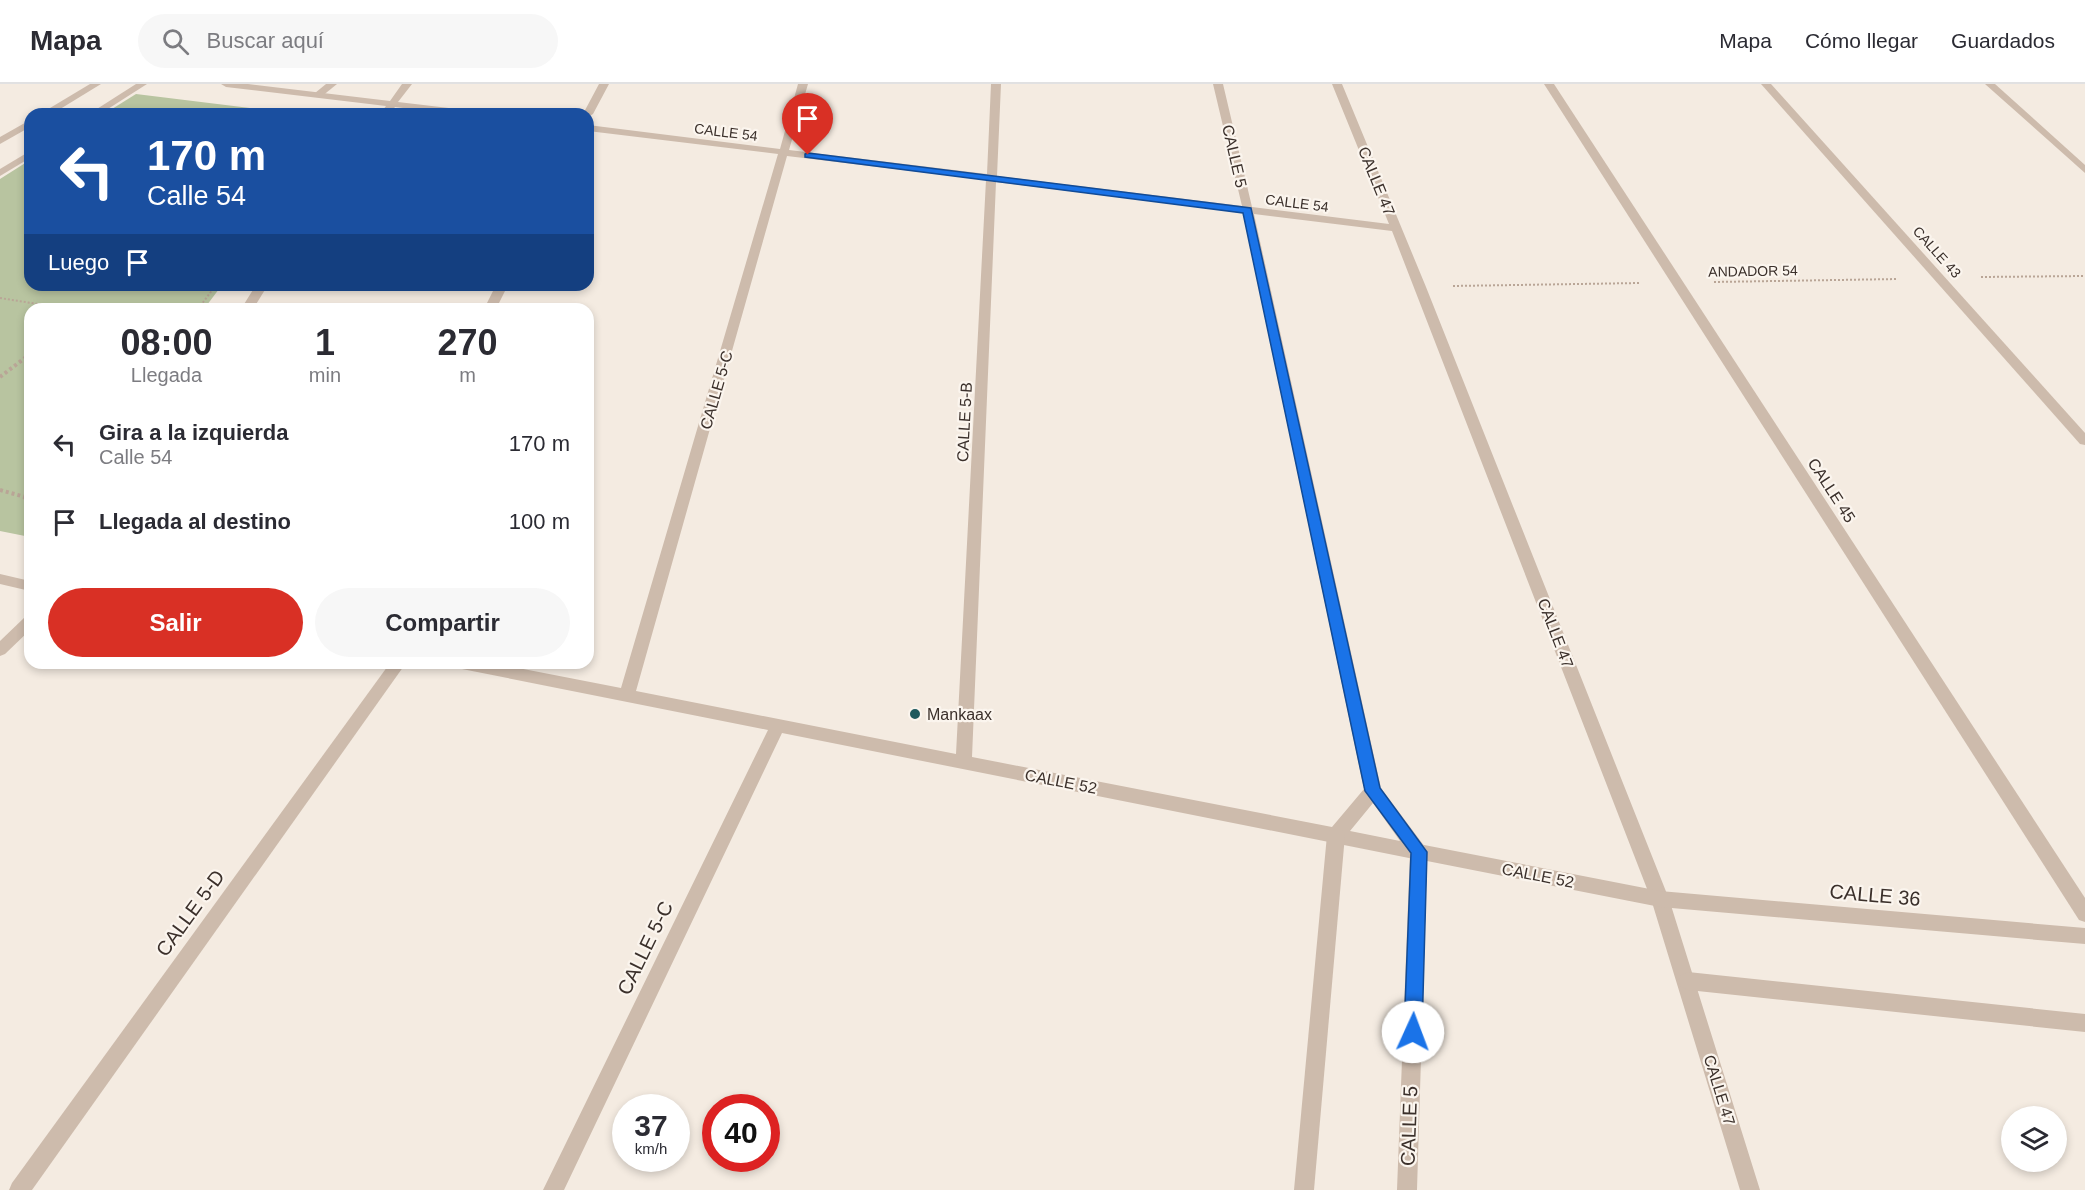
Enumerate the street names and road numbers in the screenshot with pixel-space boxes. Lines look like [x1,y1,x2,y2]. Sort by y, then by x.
street label: CALLE 54 [693,120,759,144]
street label: CALLE 5 [1219,123,1250,189]
street label: CALLE 47 [1355,144,1398,218]
street label: CALLE 54 [1264,191,1330,215]
street label: CALLE 43 [1910,223,1964,281]
street label: ANDADOR 54 [1708,262,1798,280]
street label: CALLE 5-C [697,349,736,431]
street label: CALLE 5-B [954,382,975,462]
street label: CALLE 45 [1805,455,1859,526]
street label: CALLE 47 [1535,596,1577,670]
street label: CALLE 52 [1023,766,1098,797]
street label: CALLE 52 [1500,860,1575,891]
street label: CALLE 5-D [151,866,229,960]
street label: CALLE 36 [1829,880,1921,910]
street label: CALLE 5-C [613,898,677,998]
street label: CALLE 47 [1701,1053,1738,1128]
street label: CALLE 5 [1397,1086,1421,1166]

